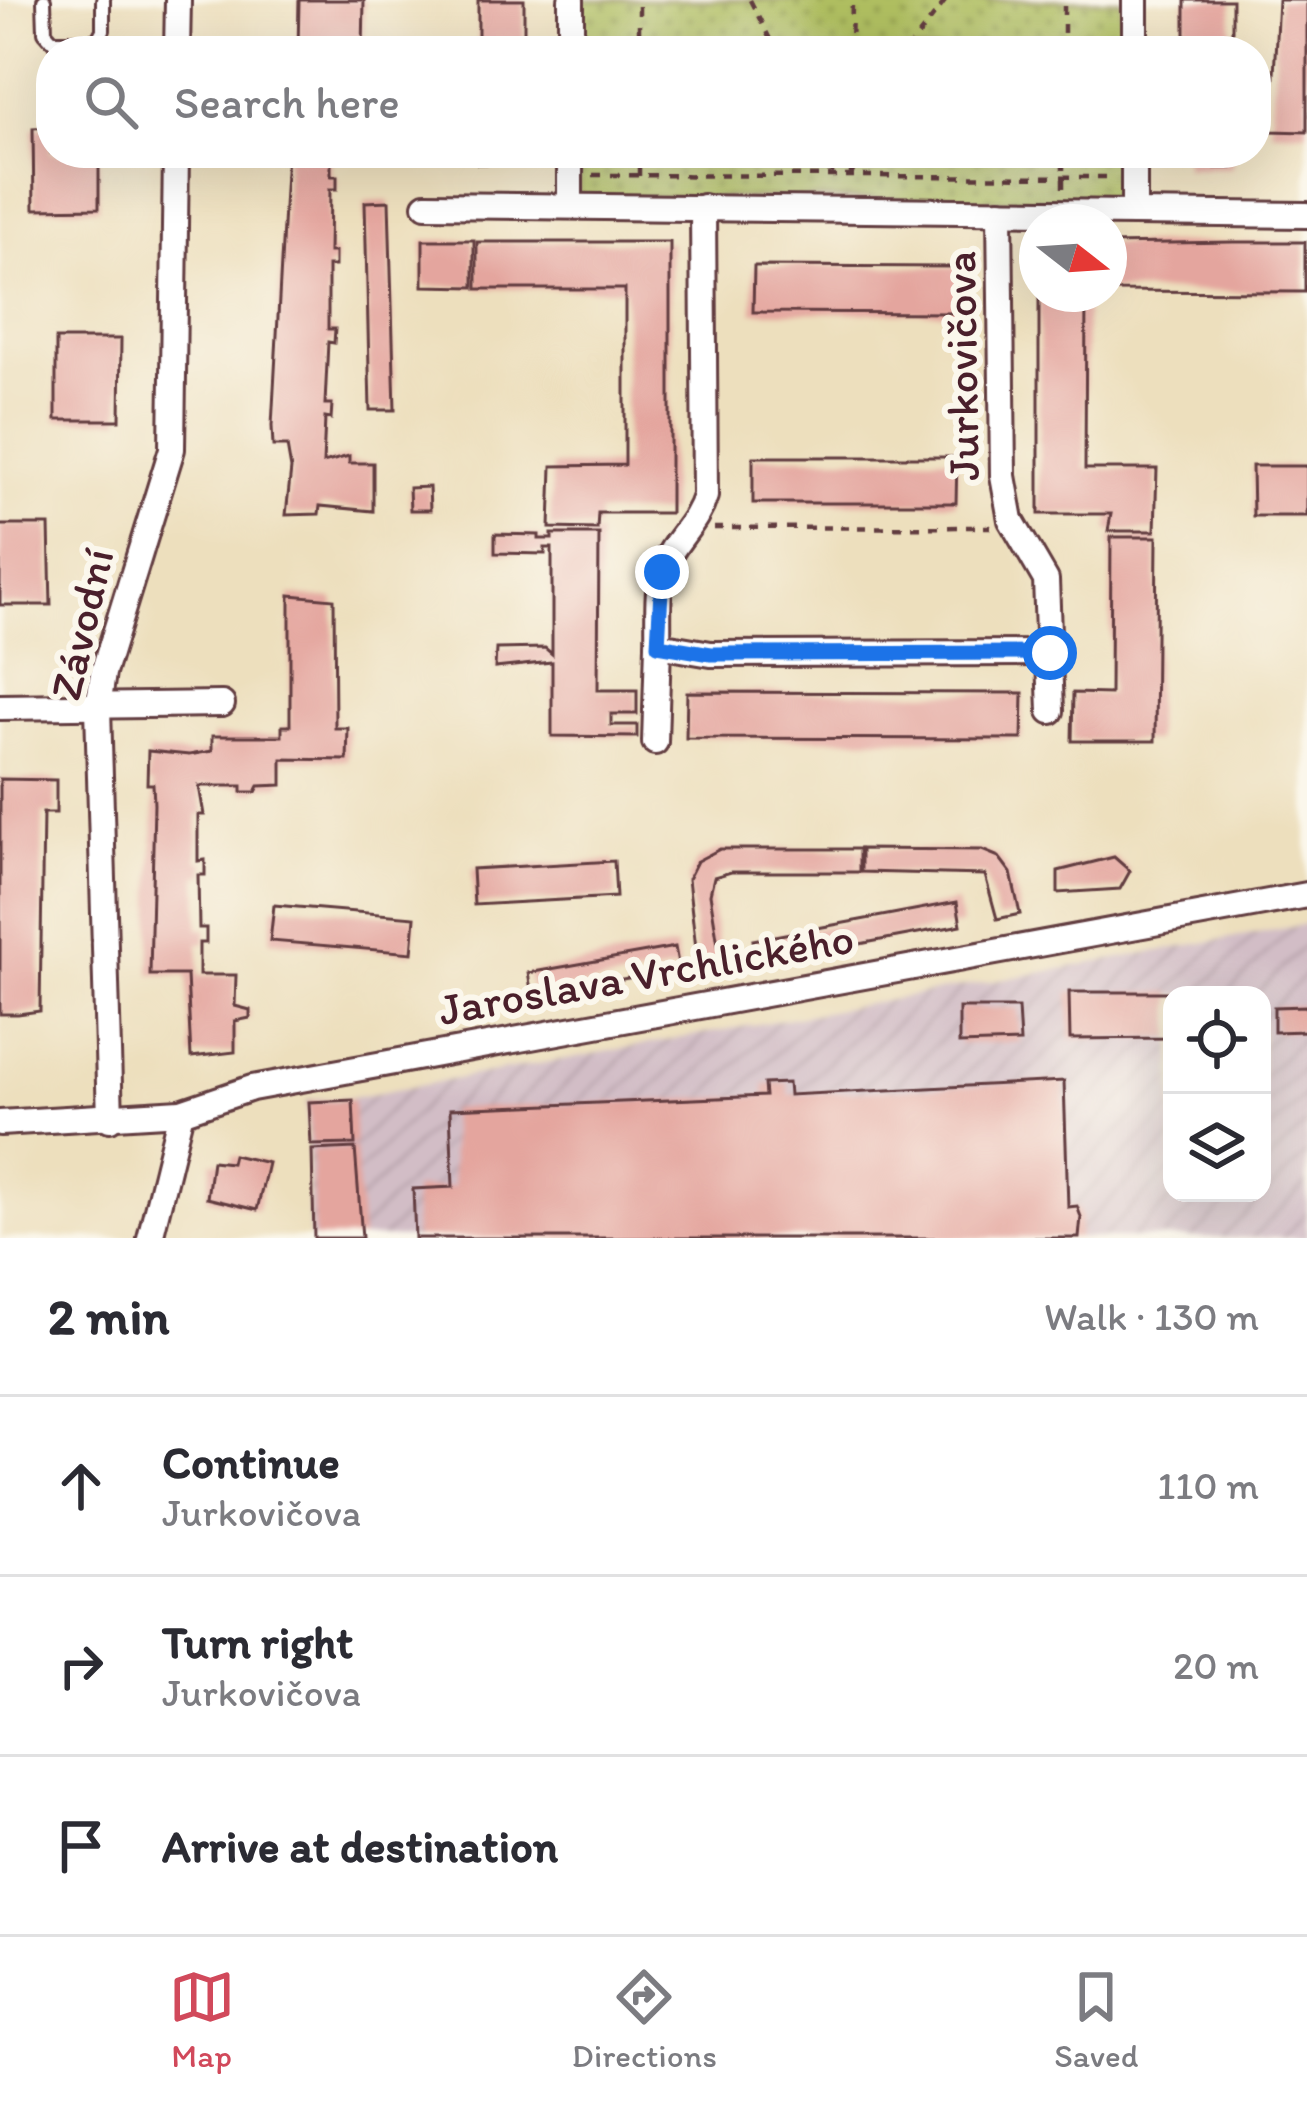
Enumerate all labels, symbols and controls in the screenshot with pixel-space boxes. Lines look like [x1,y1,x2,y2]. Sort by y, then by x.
search box [36,36,1271,168]
icon: search [78,69,144,135]
text: Search here [174,75,400,129]
north arrow [1019,204,1127,312]
street label: Jurkovičova [932,251,990,481]
street label: Závodní [37,543,125,705]
route end [635,545,689,599]
route start [1023,626,1077,680]
street label: Jaroslava Vrchlického [434,910,858,1036]
map controls [1163,986,1271,1202]
button: locate [1163,986,1271,1094]
button: layers [1163,1094,1271,1202]
text: 2 min [48,1286,169,1347]
text: Walk · 130 m [1044,1293,1259,1340]
text: Continue [162,1435,340,1489]
icon: ahead [48,1453,114,1519]
text: 110 m [1157,1462,1259,1509]
text: Jurkovičova [162,1489,361,1536]
text: Turn right [162,1615,353,1669]
icon: right [48,1633,114,1699]
text: 20 m [1173,1642,1259,1689]
text: Jurkovičova [162,1669,361,1716]
icon: arrive [48,1813,114,1879]
text: Arrive at destination [162,1819,558,1873]
tab: Map [169,1964,235,2075]
tab: Directions [572,1964,717,2075]
tab: Saved [1054,1964,1138,2075]

